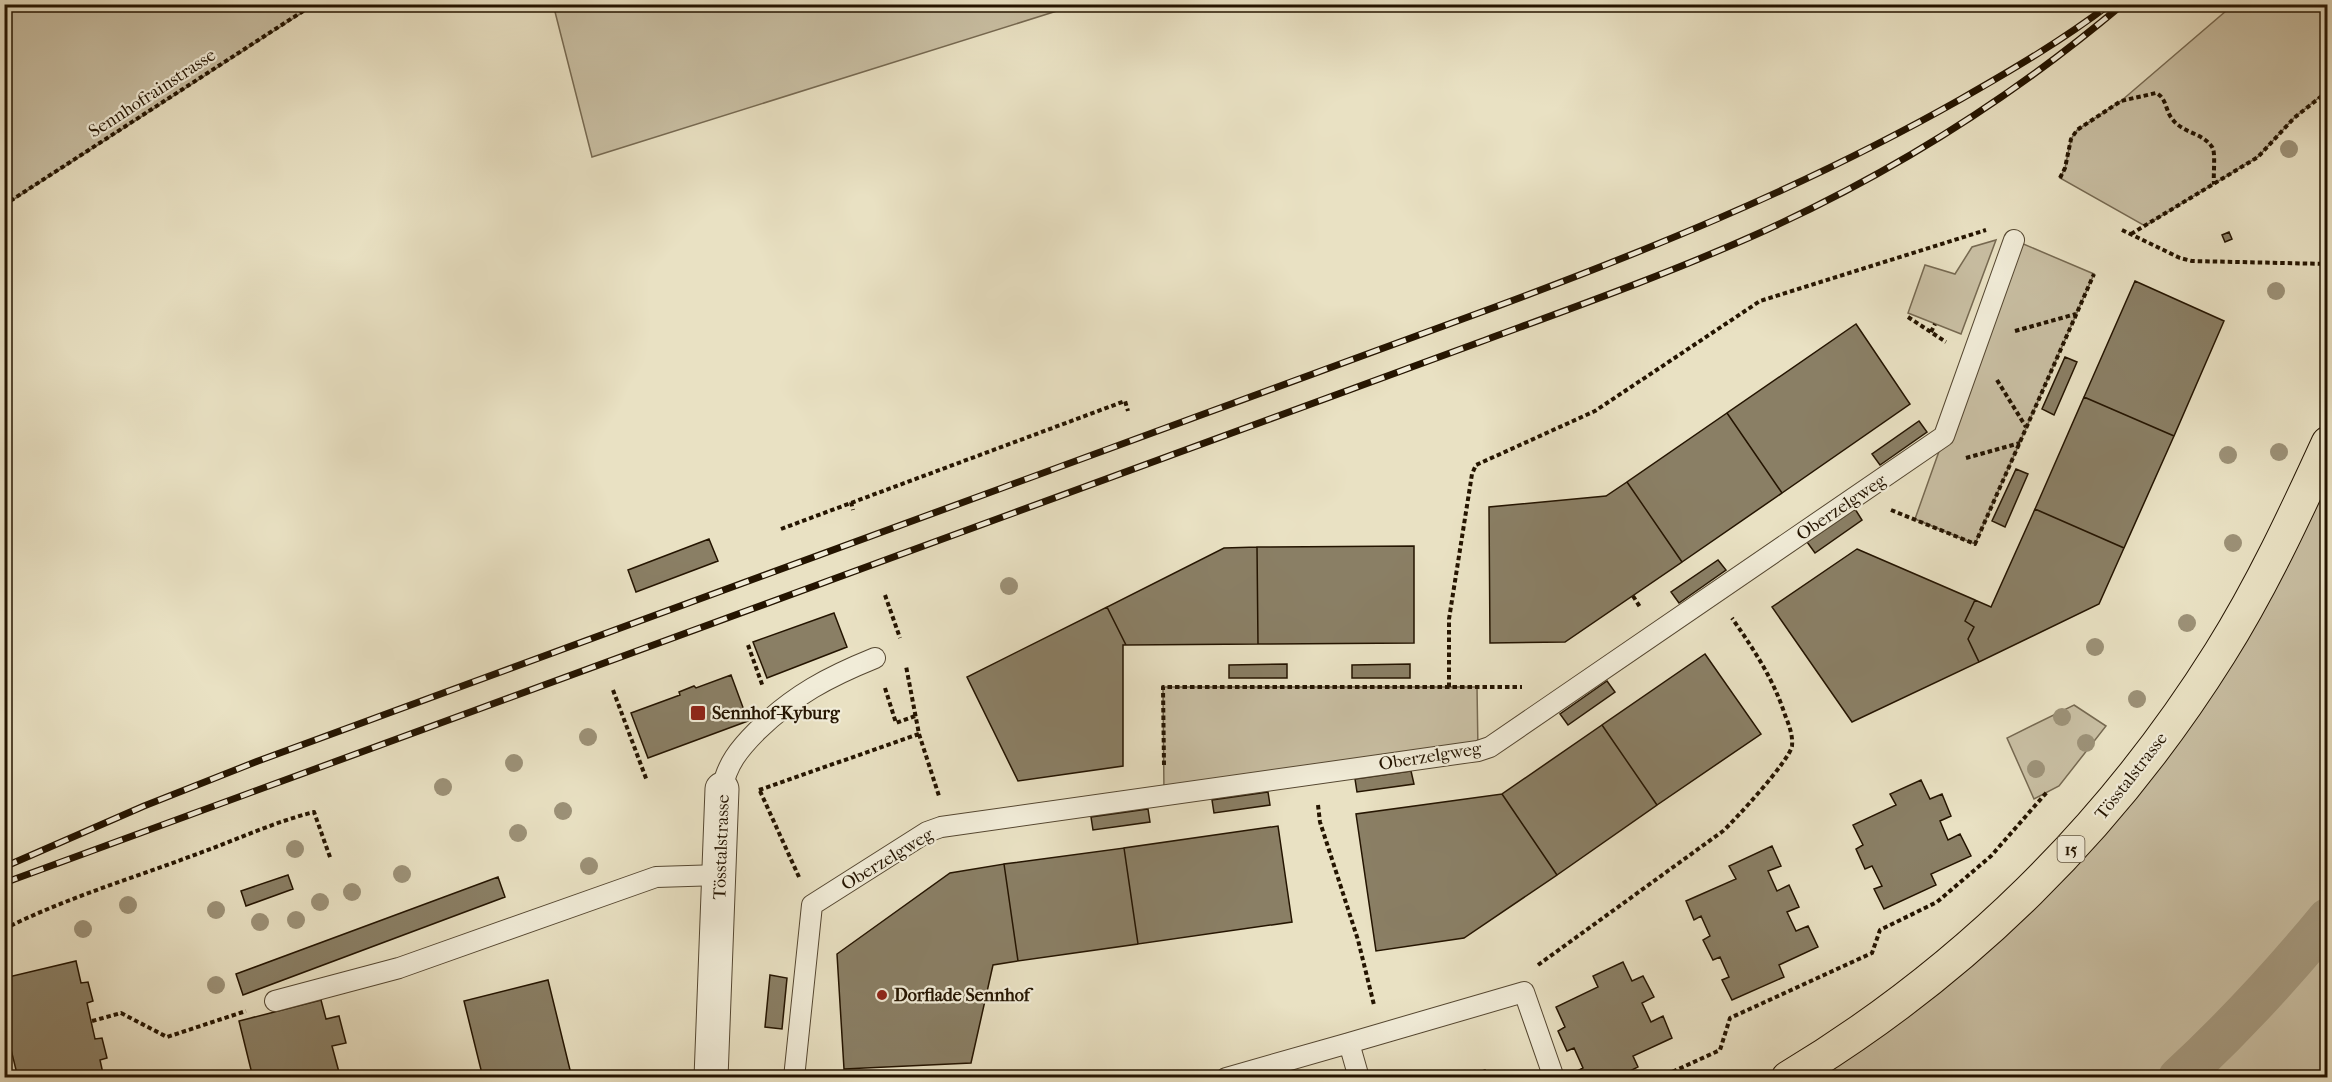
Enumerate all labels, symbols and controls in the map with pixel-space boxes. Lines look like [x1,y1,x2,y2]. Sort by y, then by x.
street label: Sennhofrainstrasse [85,45,220,142]
street label: Oberzelgweg [1793,470,1890,545]
place label: Sennhof-Kyburg [712,703,841,724]
marker: Sennhof-Kyburg [689,704,707,722]
street label: Tösstalstrasse [2091,728,2172,824]
street label: Oberzelgweg [1377,738,1483,775]
street label: Tösstalstrasse [709,794,734,900]
street label: Oberzelgweg [837,824,937,895]
road number: 15 [2058,836,2084,862]
place label: Dorflade Sennhof [894,985,1034,1006]
marker: Dorflade Sennhof [875,988,889,1002]

